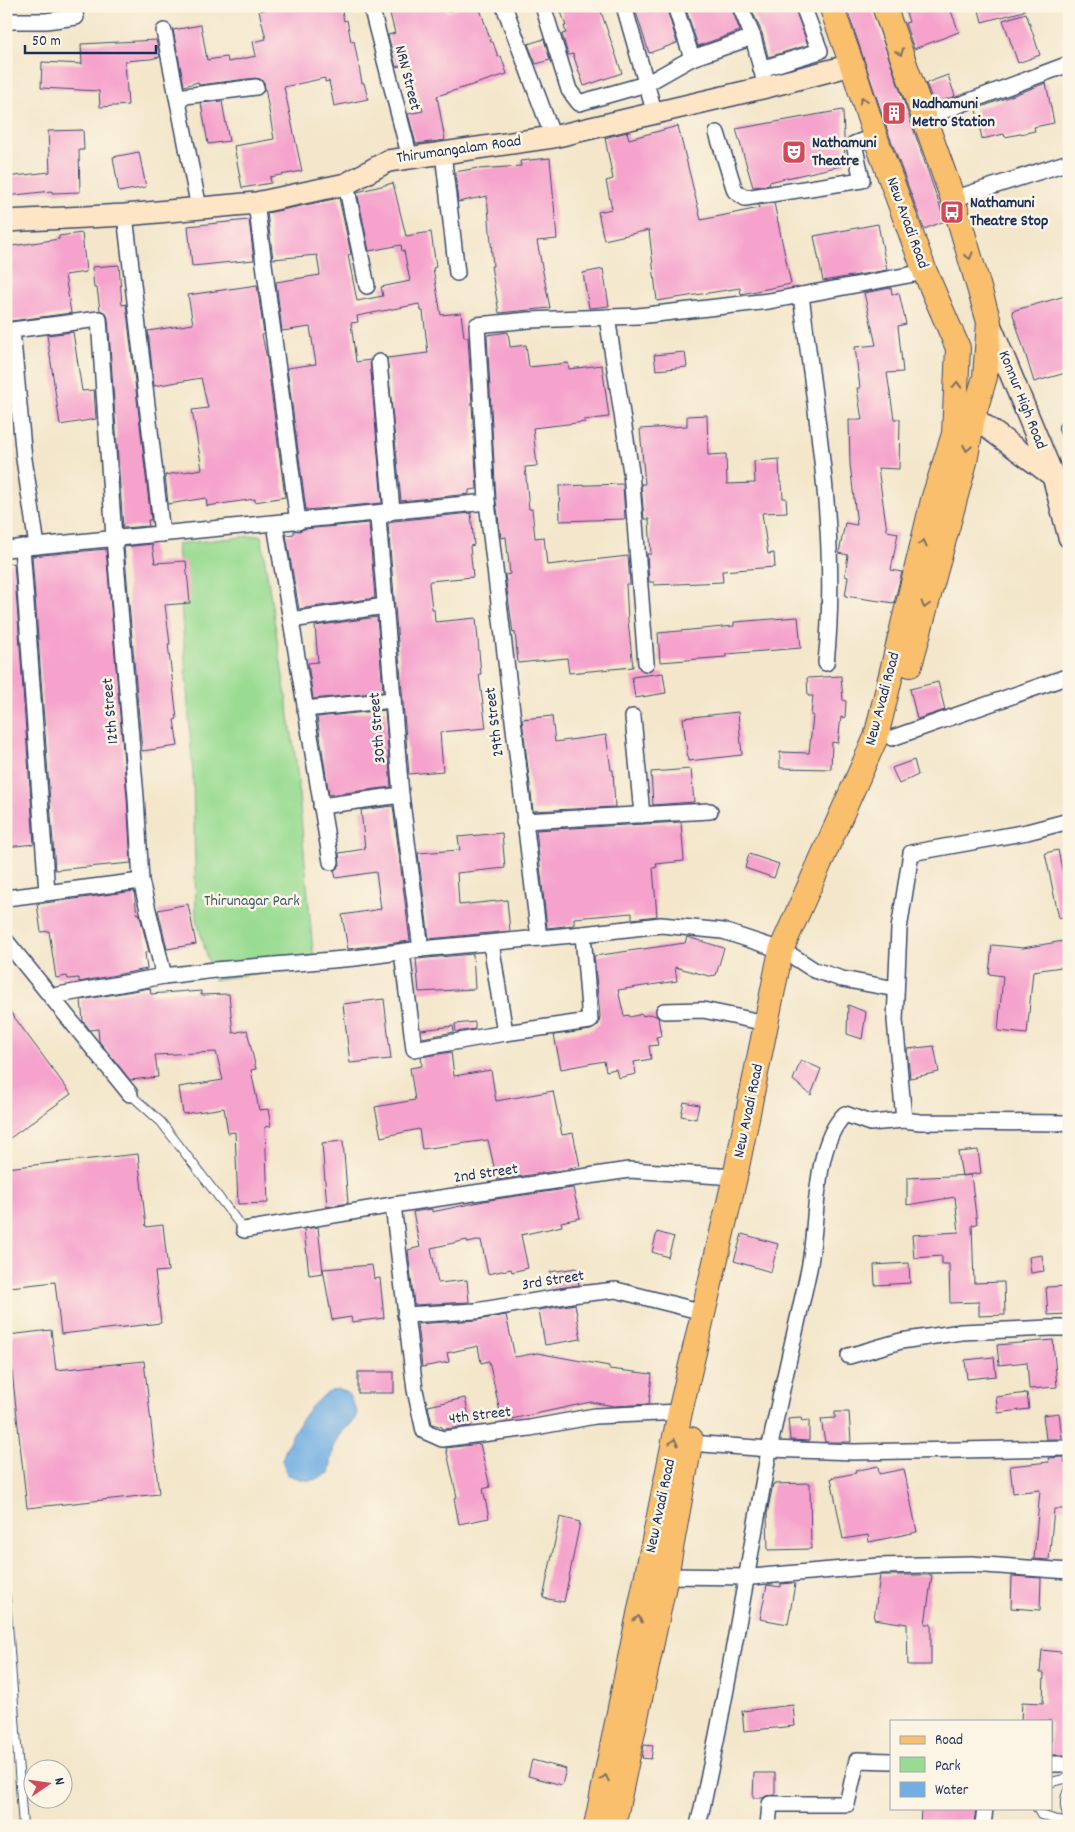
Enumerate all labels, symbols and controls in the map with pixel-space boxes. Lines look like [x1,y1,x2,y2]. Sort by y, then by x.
scale bar [25,22,156,54]
text: 50 m [32,31,61,53]
street label: NRN Street [388,43,426,113]
one-way arrow [894,47,904,56]
place label: Nadhamuni Metro Station [912,93,995,134]
one-way arrow [859,96,869,104]
building icon: Nadhamuni Metro Station [881,100,907,126]
street label: Thirumangalam Road [395,130,523,170]
place label: Nathamuni Theatre [812,132,876,173]
theatre icon: Nathamuni Theatre [781,139,807,165]
street label: New Avadi Road [880,174,934,272]
place label: Nathamuni Theatre Stop [970,192,1048,233]
bus stop icon: Nathamuni Theatre Stop [939,199,965,225]
one-way arrow [964,251,974,259]
street label: Konnur High Road [992,347,1052,453]
one-way arrow [951,381,962,389]
one-way arrow [963,443,973,452]
one-way arrow [917,538,928,547]
one-way arrow [921,600,931,608]
street label: New Avadi Road [859,650,907,748]
street label: 12th Street [97,677,125,745]
street label: 29th Street [479,686,511,758]
street label: 30th Street [363,691,393,765]
park label: Thirunagar Park [204,890,300,913]
street label: New Avadi Road [728,1062,770,1160]
street label: 2nd Street [452,1158,520,1190]
street label: 3rd Street [520,1265,586,1297]
street label: 4th Street [448,1401,512,1431]
one-way arrow [668,1438,679,1447]
street label: New Avadi Road [640,1457,682,1555]
one-way arrow [632,1614,643,1623]
legend [890,1720,1052,1810]
text: Road [935,1730,963,1752]
text: Park [935,1756,961,1778]
north arrow [22,1760,72,1810]
one-way arrow [600,1774,610,1782]
text: N [48,1776,69,1787]
text: Water [935,1780,969,1802]

